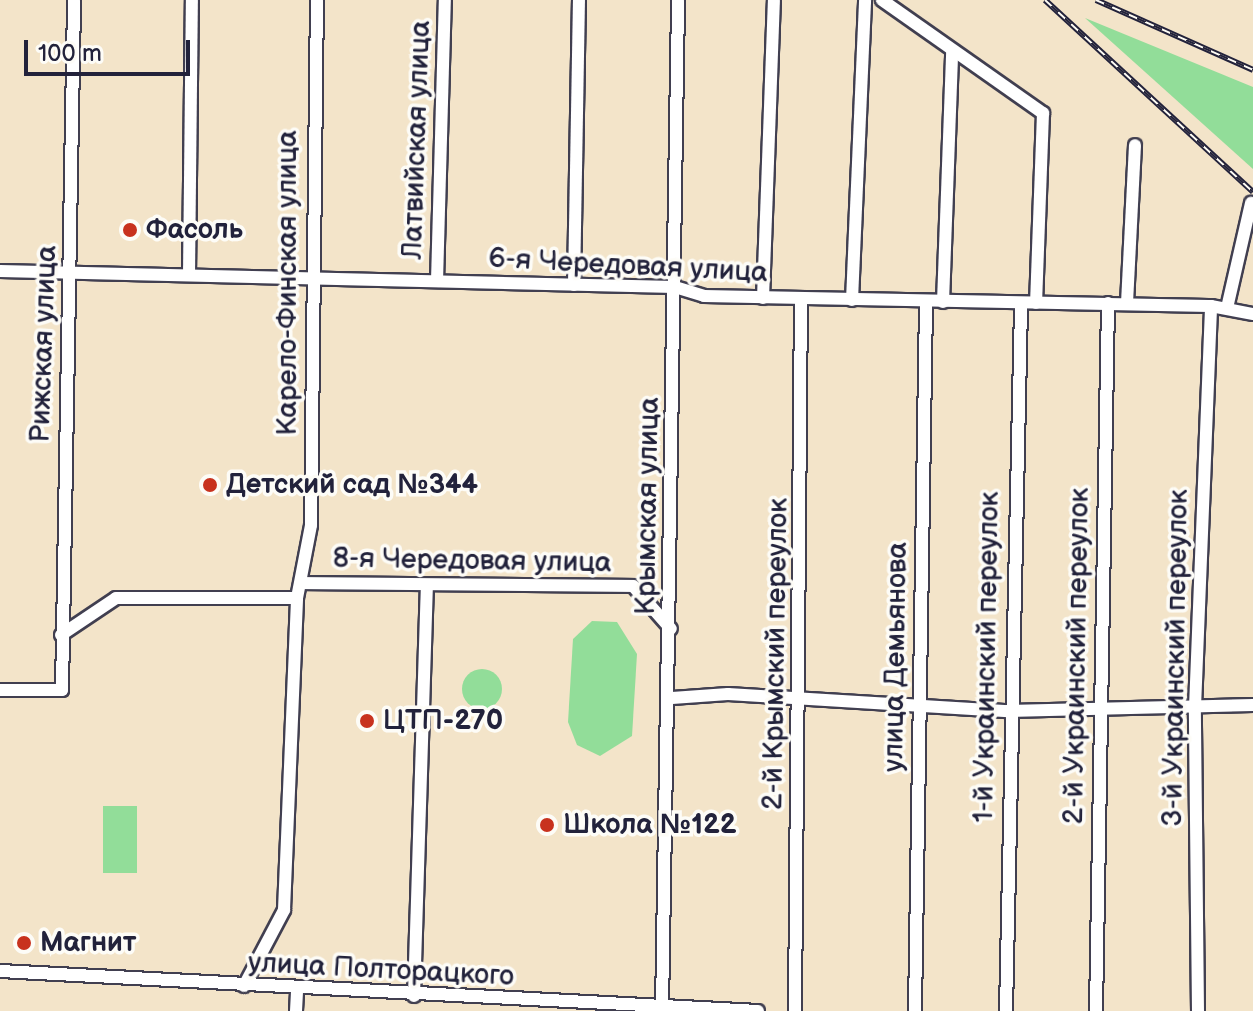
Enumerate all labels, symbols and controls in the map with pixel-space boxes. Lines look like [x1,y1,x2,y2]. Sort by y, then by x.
street label: Латвийская улица [396,20,438,260]
scale bar [28,24,194,74]
text: 100 m [38,39,102,68]
street label: Карело-Финская улица [271,130,305,436]
place label: Фасоль [146,213,243,247]
marker: Фасоль [121,221,139,239]
street label: 6-я Чередовая улица [488,242,768,290]
street label: Рижская улица [24,245,64,443]
street label: Крымская улица [629,397,667,615]
place label: Детский сад №344 [226,468,478,502]
marker: Детский сад №344 [201,476,219,494]
street label: 2-й Украинский переулок [1057,487,1097,825]
street label: 3-й Украинский переулок [1156,489,1196,827]
street label: 1-й Украинский переулок [967,491,1007,823]
street label: 2-й Крымский переулок [756,498,796,810]
street label: 8-я Чередовая улица [332,542,612,580]
street label: улица Демьянова [877,542,915,772]
place label: ЦТП-270 [383,704,503,738]
marker: ЦТП-270 [358,712,376,730]
place label: Школа №122 [563,808,737,842]
marker: Школа №122 [538,816,556,834]
place label: Магнит [40,926,136,960]
marker: Магнит [15,934,33,952]
street label: улица Полторацкого [247,946,515,994]

